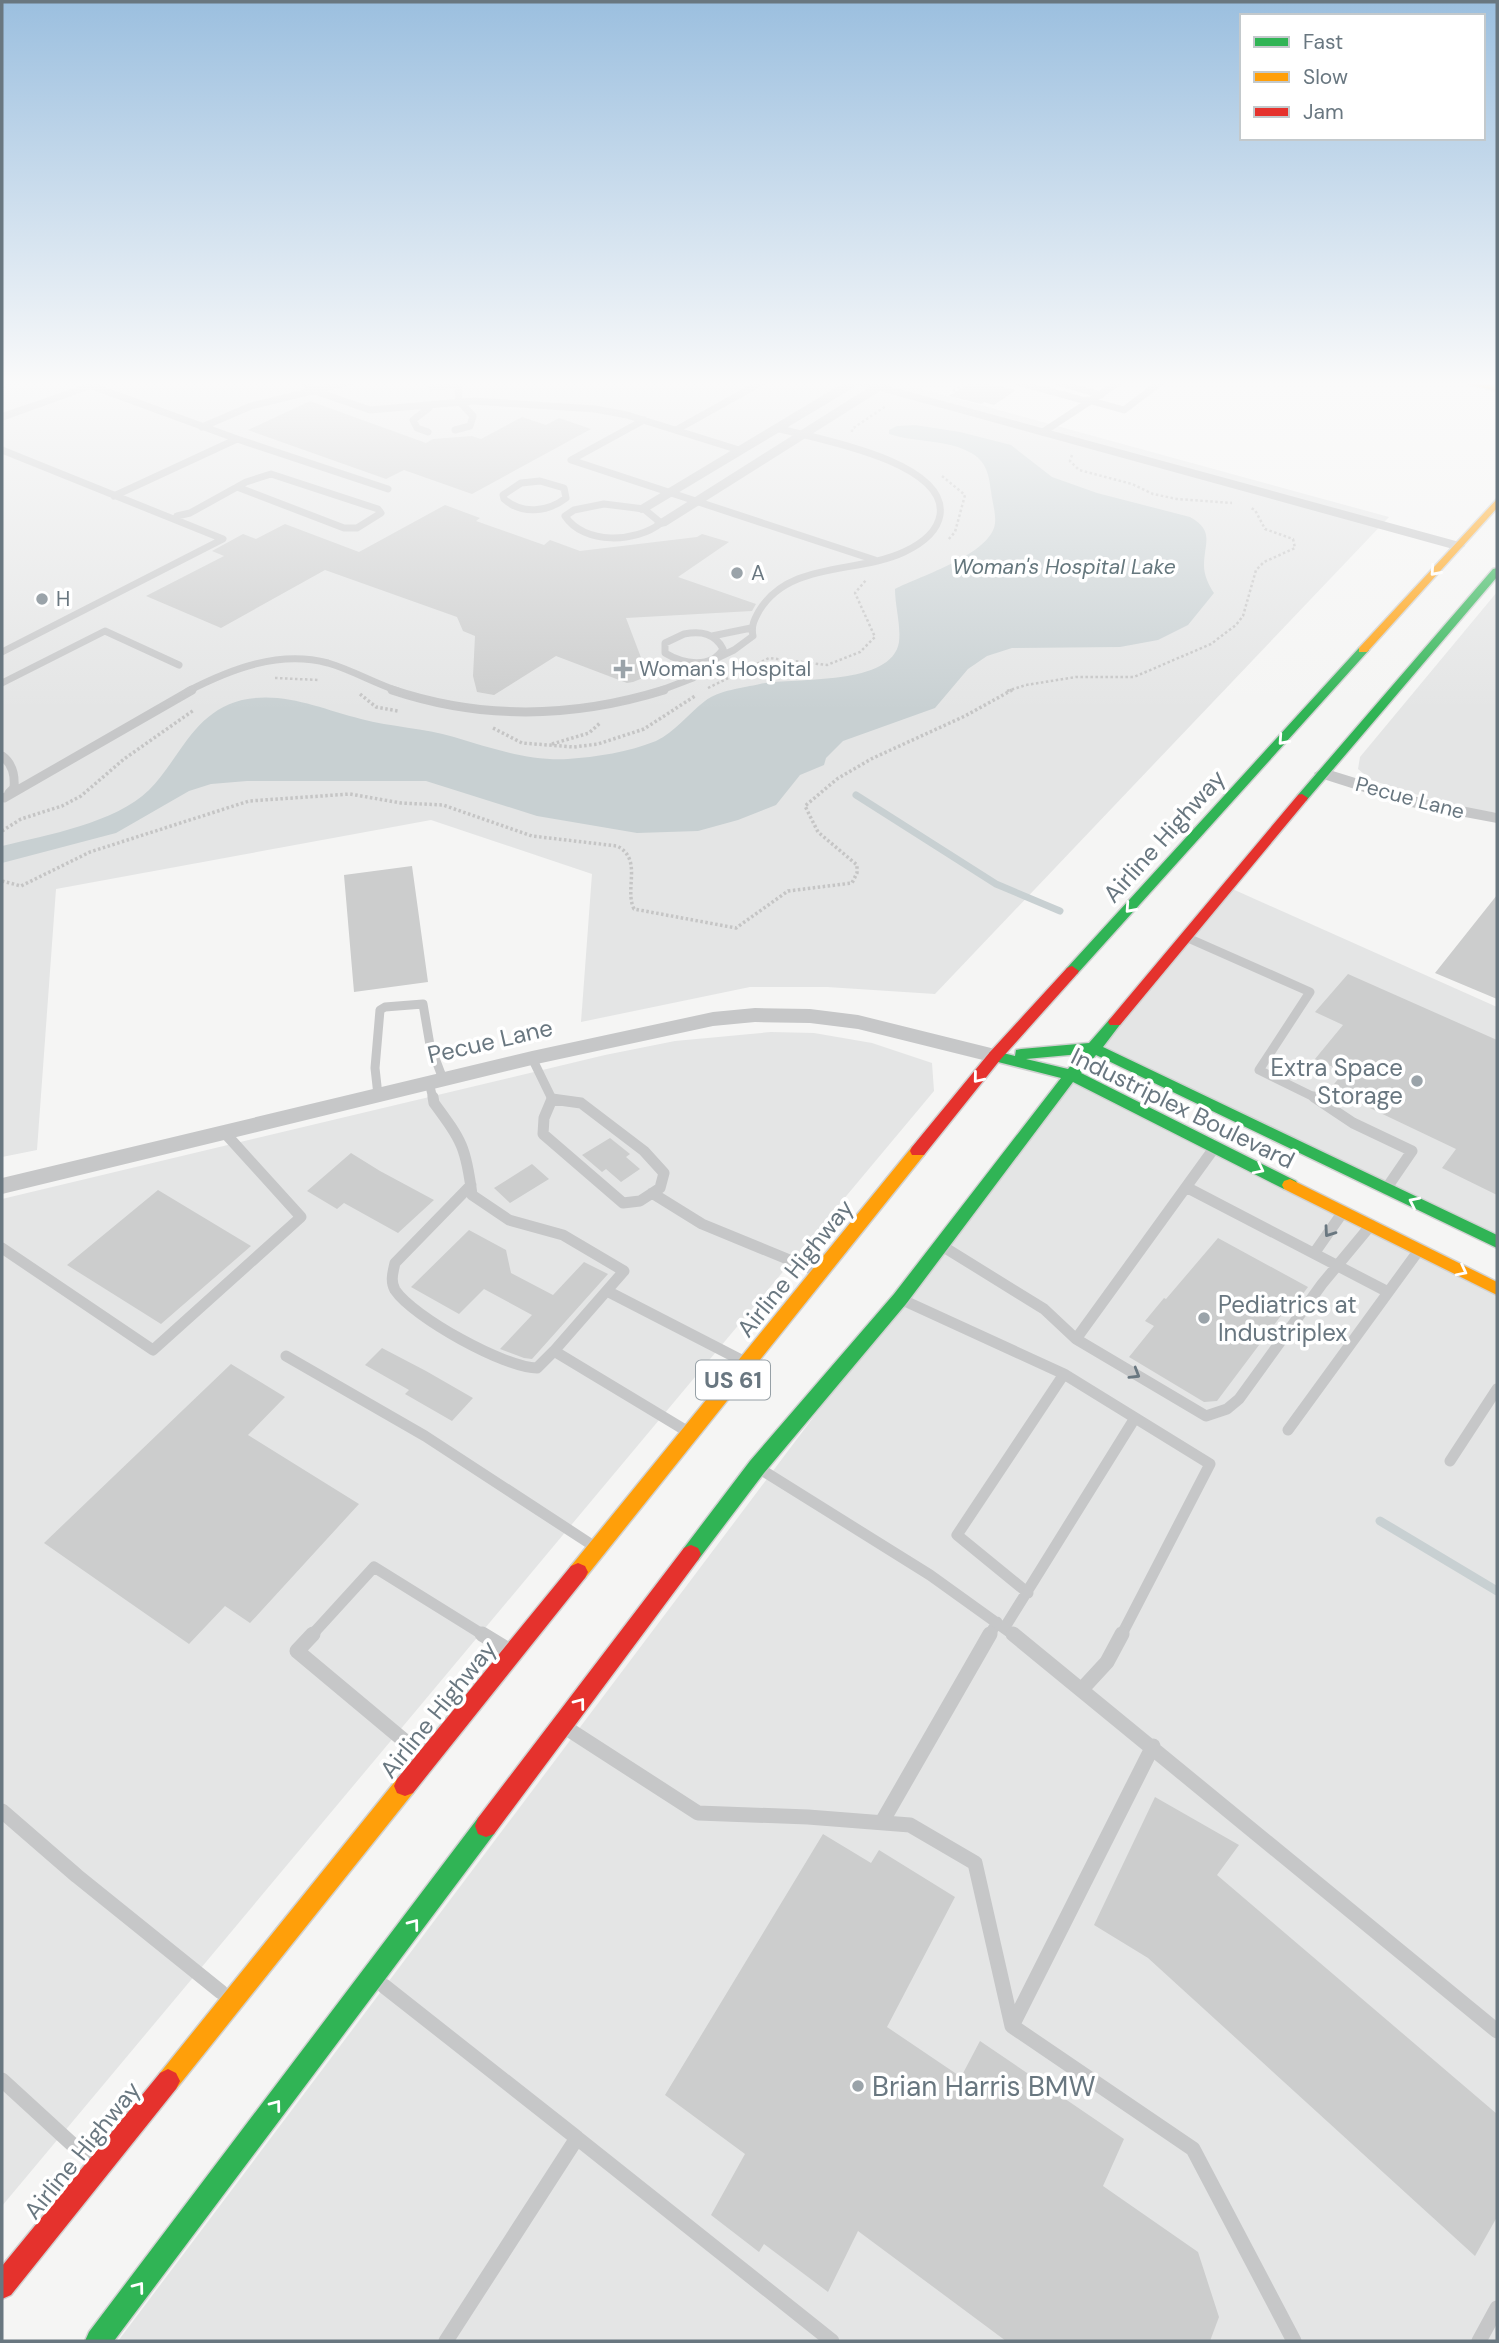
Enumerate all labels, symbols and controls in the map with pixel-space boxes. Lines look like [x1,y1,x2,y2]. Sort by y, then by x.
legend [1240,14,1485,140]
text: Fast [1303,28,1343,56]
text: Slow [1303,63,1348,91]
text: Jam [1303,98,1344,126]
water label: Woman's Hospital Lake [952,553,1176,581]
place label: A [751,559,765,587]
one-way arrow [1431,563,1443,576]
marker: A [729,565,745,581]
place label: H [56,585,70,613]
marker: H [34,591,50,607]
place label: Woman's Hospital [639,655,811,683]
marker: Woman's Hospital [613,659,633,679]
one-way arrow [1279,732,1291,745]
street label: Airline Highway [1096,763,1232,909]
street label: Pecue Lane [1353,770,1468,826]
one-way arrow [1125,900,1138,913]
street label: Pecue Lane [424,1012,556,1070]
street label: Industriplex Boulevard [1066,1040,1300,1176]
place label: Extra Space Storage [1270,1052,1403,1111]
one-way arrow [973,1070,986,1082]
marker: Extra Space Storage [1409,1073,1425,1089]
one-way arrow [1252,1161,1264,1175]
street label: Airline Highway [730,1193,860,1343]
one-way arrow [1409,1196,1421,1210]
one-way arrow [1325,1224,1337,1237]
one-way arrow [1455,1263,1467,1277]
place label: Pediatrics at Industriplex [1218,1289,1357,1348]
marker: Pediatrics at Industriplex [1196,1310,1212,1326]
road number: US 61 [696,1360,770,1400]
one-way arrow [1127,1366,1140,1379]
street label: Airline Highway [373,1634,503,1784]
one-way arrow [572,1698,584,1711]
one-way arrow [405,1919,418,1932]
place label: Brian Harris BMW [872,2068,1096,2105]
street label: Airline Highway [17,2075,147,2225]
marker: Brian Harris BMW [850,2078,866,2094]
one-way arrow [268,2101,281,2113]
one-way arrow [131,2282,144,2295]

